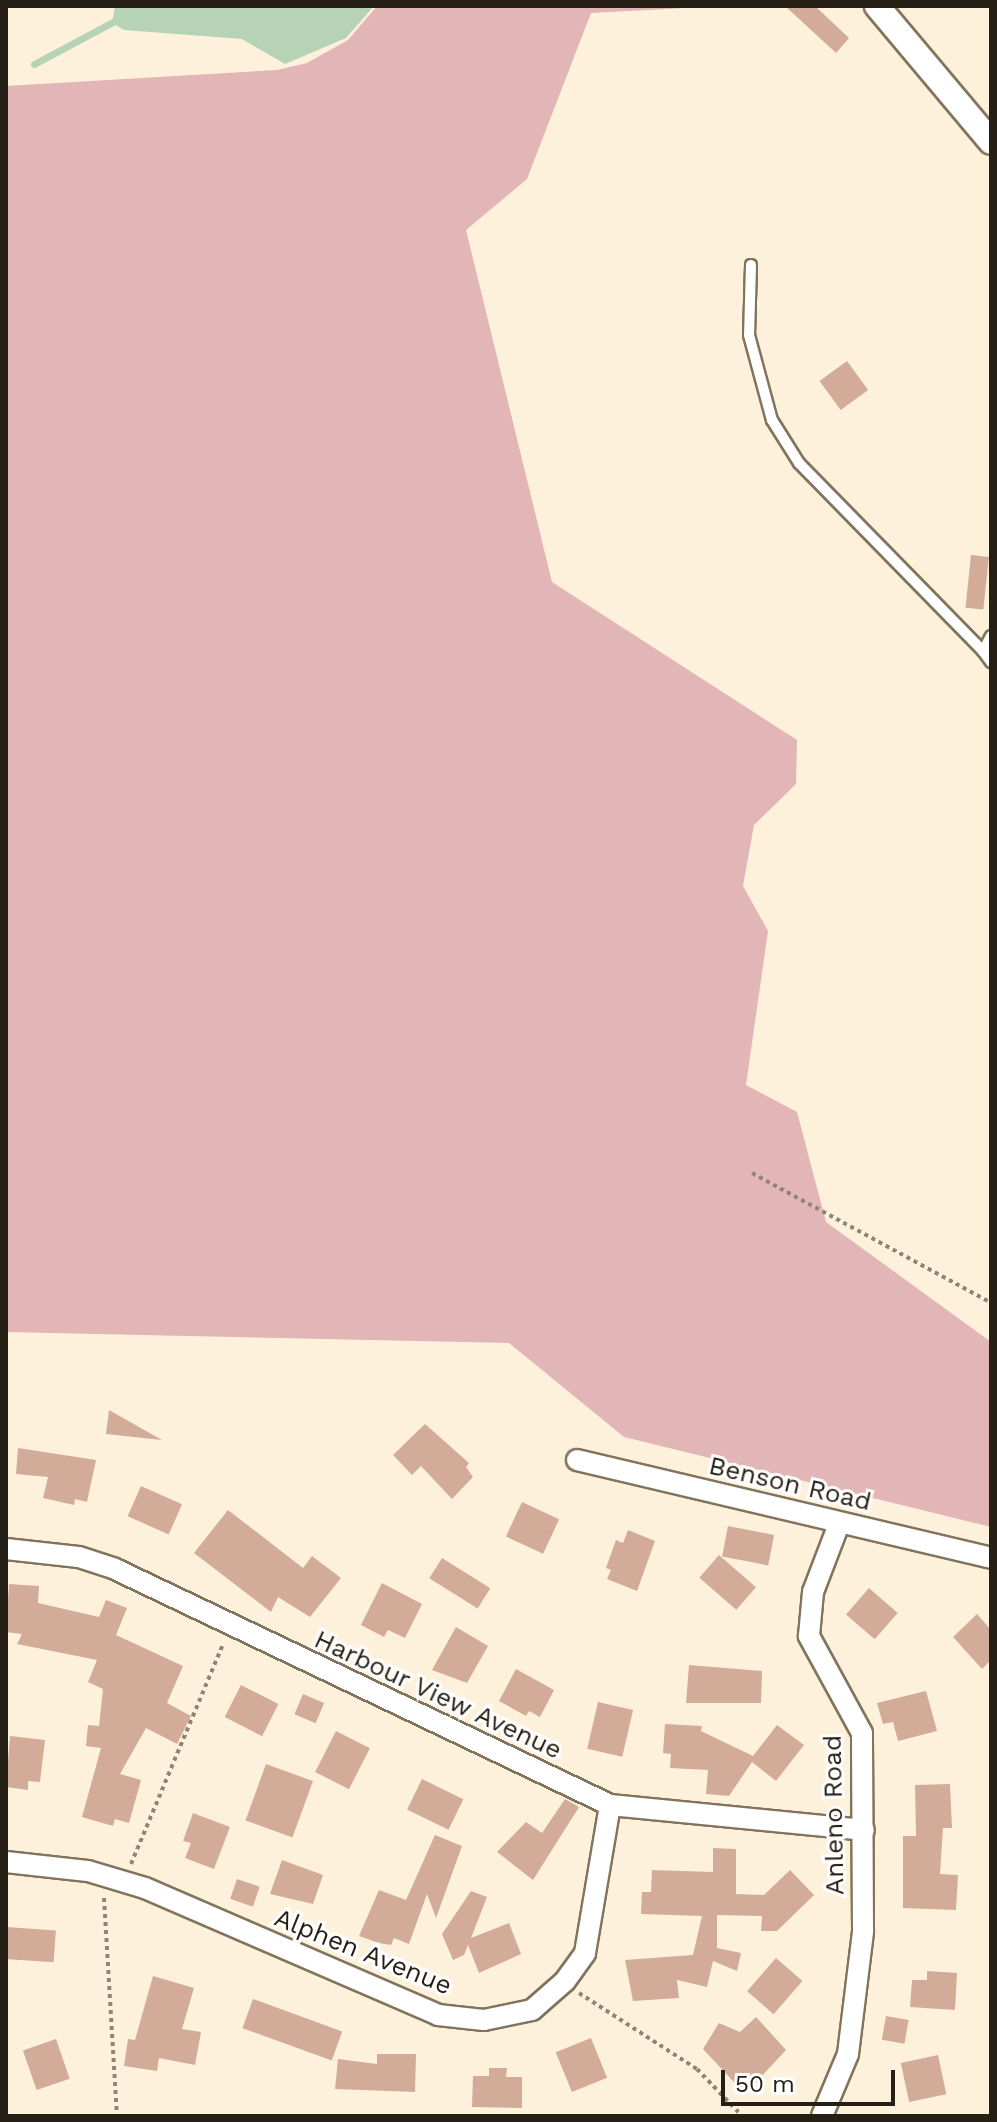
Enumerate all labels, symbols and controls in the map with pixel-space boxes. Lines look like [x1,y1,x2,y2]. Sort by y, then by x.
street label: Benson Road [706,1450,874,1518]
street label: Harbour View Avenue [308,1623,568,1767]
street label: Anleno Road [817,1735,851,1895]
street label: Alphen Avenue [269,1902,457,2002]
scale bar [725,2054,899,2104]
text: 50 m [735,2070,795,2098]

